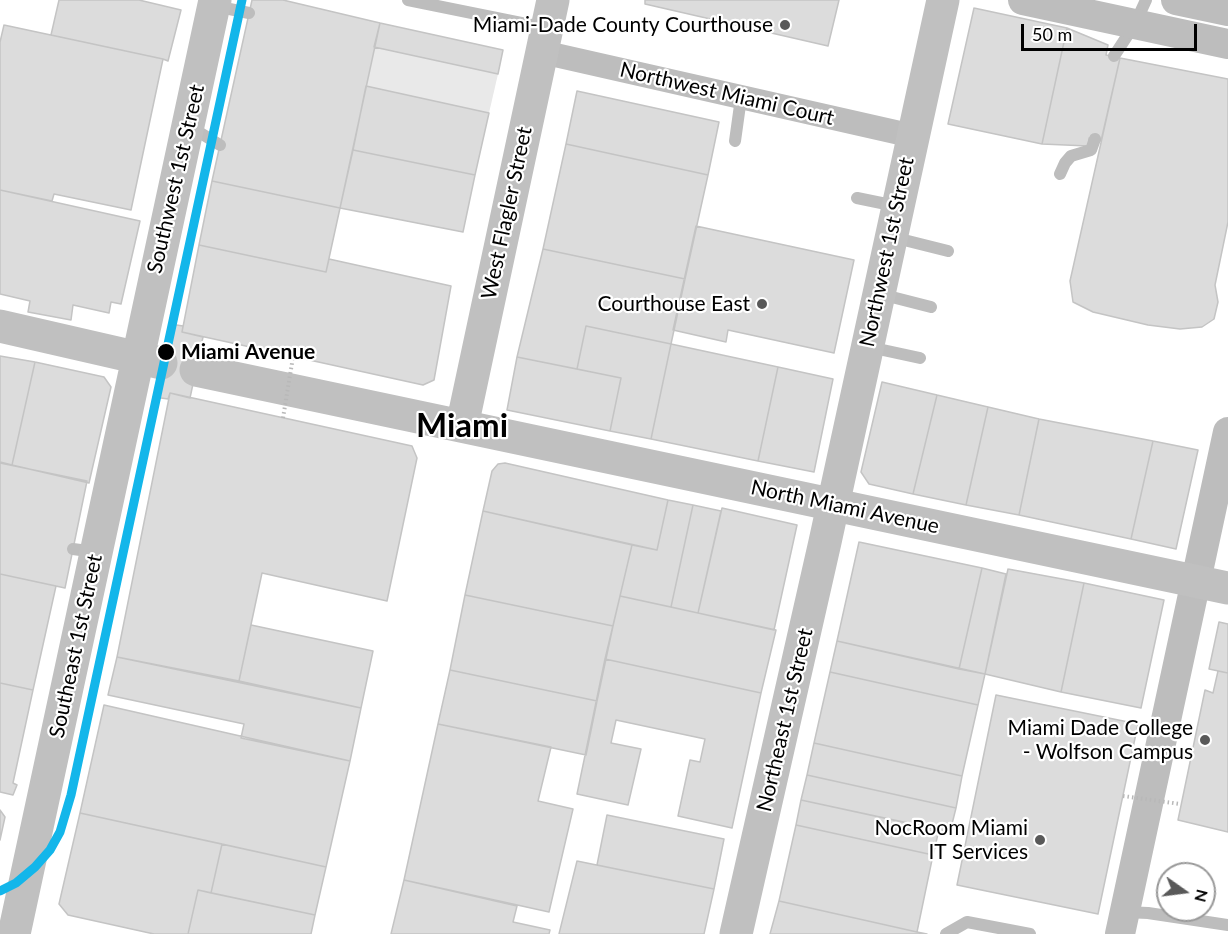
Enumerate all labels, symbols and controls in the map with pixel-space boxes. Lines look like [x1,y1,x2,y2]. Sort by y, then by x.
place label: Miami-Dade County Courthouse [473,12,773,38]
scale bar [1024,12,1200,50]
marker: Miami-Dade County Courthouse [778,18,792,32]
text: 50 m [1032,23,1072,45]
street label: Northwest Miami Court [617,57,837,131]
street label: Southwest 1st Street [142,82,210,276]
street label: West Flagler Street [476,124,538,302]
street label: Northwest 1st Street [855,155,919,349]
place label: Courthouse East [597,291,750,317]
marker: Courthouse East [755,297,769,311]
place label: Miami Avenue [181,339,315,365]
marker: Miami Avenue [156,342,176,362]
district label: Miami [416,406,508,446]
street label: North Miami Avenue [749,475,941,539]
street label: Southeast 1st Street [44,552,108,740]
street label: Northeast 1st Street [752,626,818,814]
place label: Miami Dade College - Wolfson Campus [1008,715,1193,765]
marker: Miami Dade College - Wolfson Campus [1198,733,1212,747]
place label: NocRoom Miami IT Services [874,815,1028,865]
marker: NocRoom Miami IT Services [1033,833,1047,847]
north arrow [1156,862,1216,922]
text: N [1191,888,1213,904]

